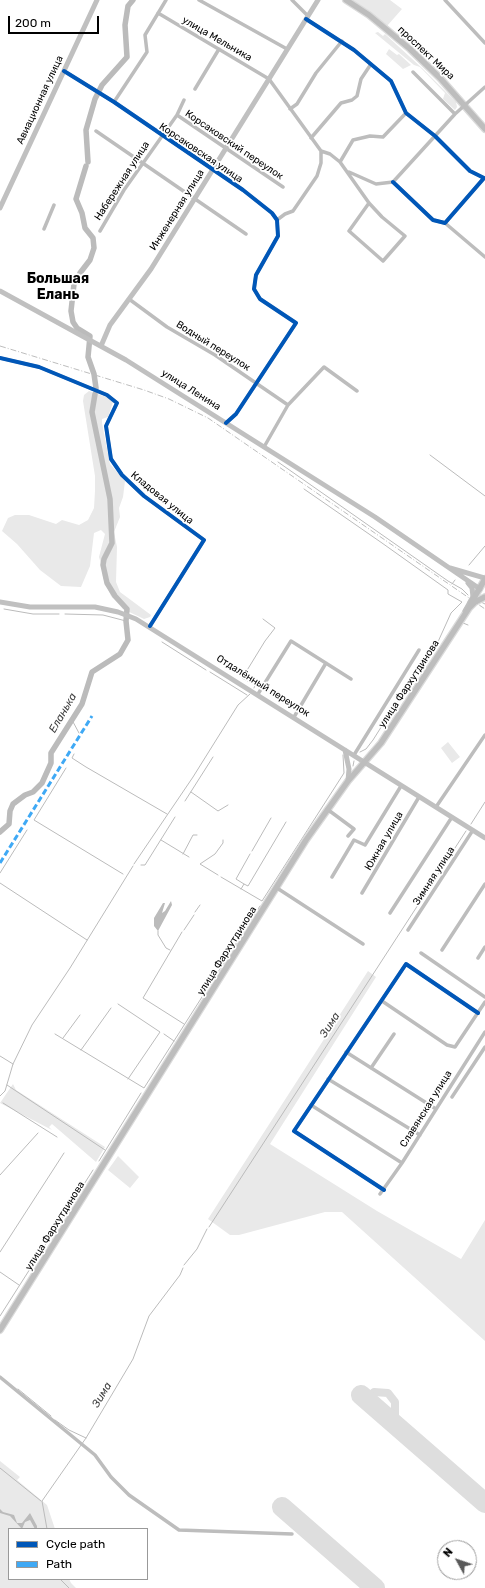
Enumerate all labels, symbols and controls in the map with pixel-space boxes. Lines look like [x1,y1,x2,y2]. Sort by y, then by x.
scale bar [10,8,101,34]
street label: улица Мельника [180,14,254,64]
text: 200 m [15,16,51,30]
street label: проспект Мира [395,24,457,82]
street label: Авиационная улица [14,54,66,146]
street label: Корсаковский переулок [183,108,285,182]
street label: Корсаковская улица [157,121,245,185]
street label: Набережная улица [92,139,152,223]
street label: Инженерная улица [147,167,207,253]
district label: Большая Елань [27,271,89,304]
street label: Водный переулок [174,318,252,374]
street label: улица Ленина [159,367,223,413]
street label: Кладовая улица [128,469,196,527]
street label: улица Фархутдинова [376,638,442,730]
street label: Отдалённый переулок [214,652,312,720]
water label: Еланька [46,691,80,735]
street label: Южная улица [362,810,406,872]
street label: Зимняя улица [411,845,457,907]
street label: улица Фархутдинова [195,904,259,998]
water label: Зима [317,1010,343,1040]
street label: Славянская улица [398,1068,454,1150]
street label: улица Фархутдинова [23,1179,87,1273]
water label: Зима [89,1380,115,1410]
legend [8,1528,148,1580]
text: Cycle path [46,1537,105,1551]
north arrow [437,1540,477,1580]
text: N [441,1545,456,1560]
text: Path [46,1557,72,1571]

